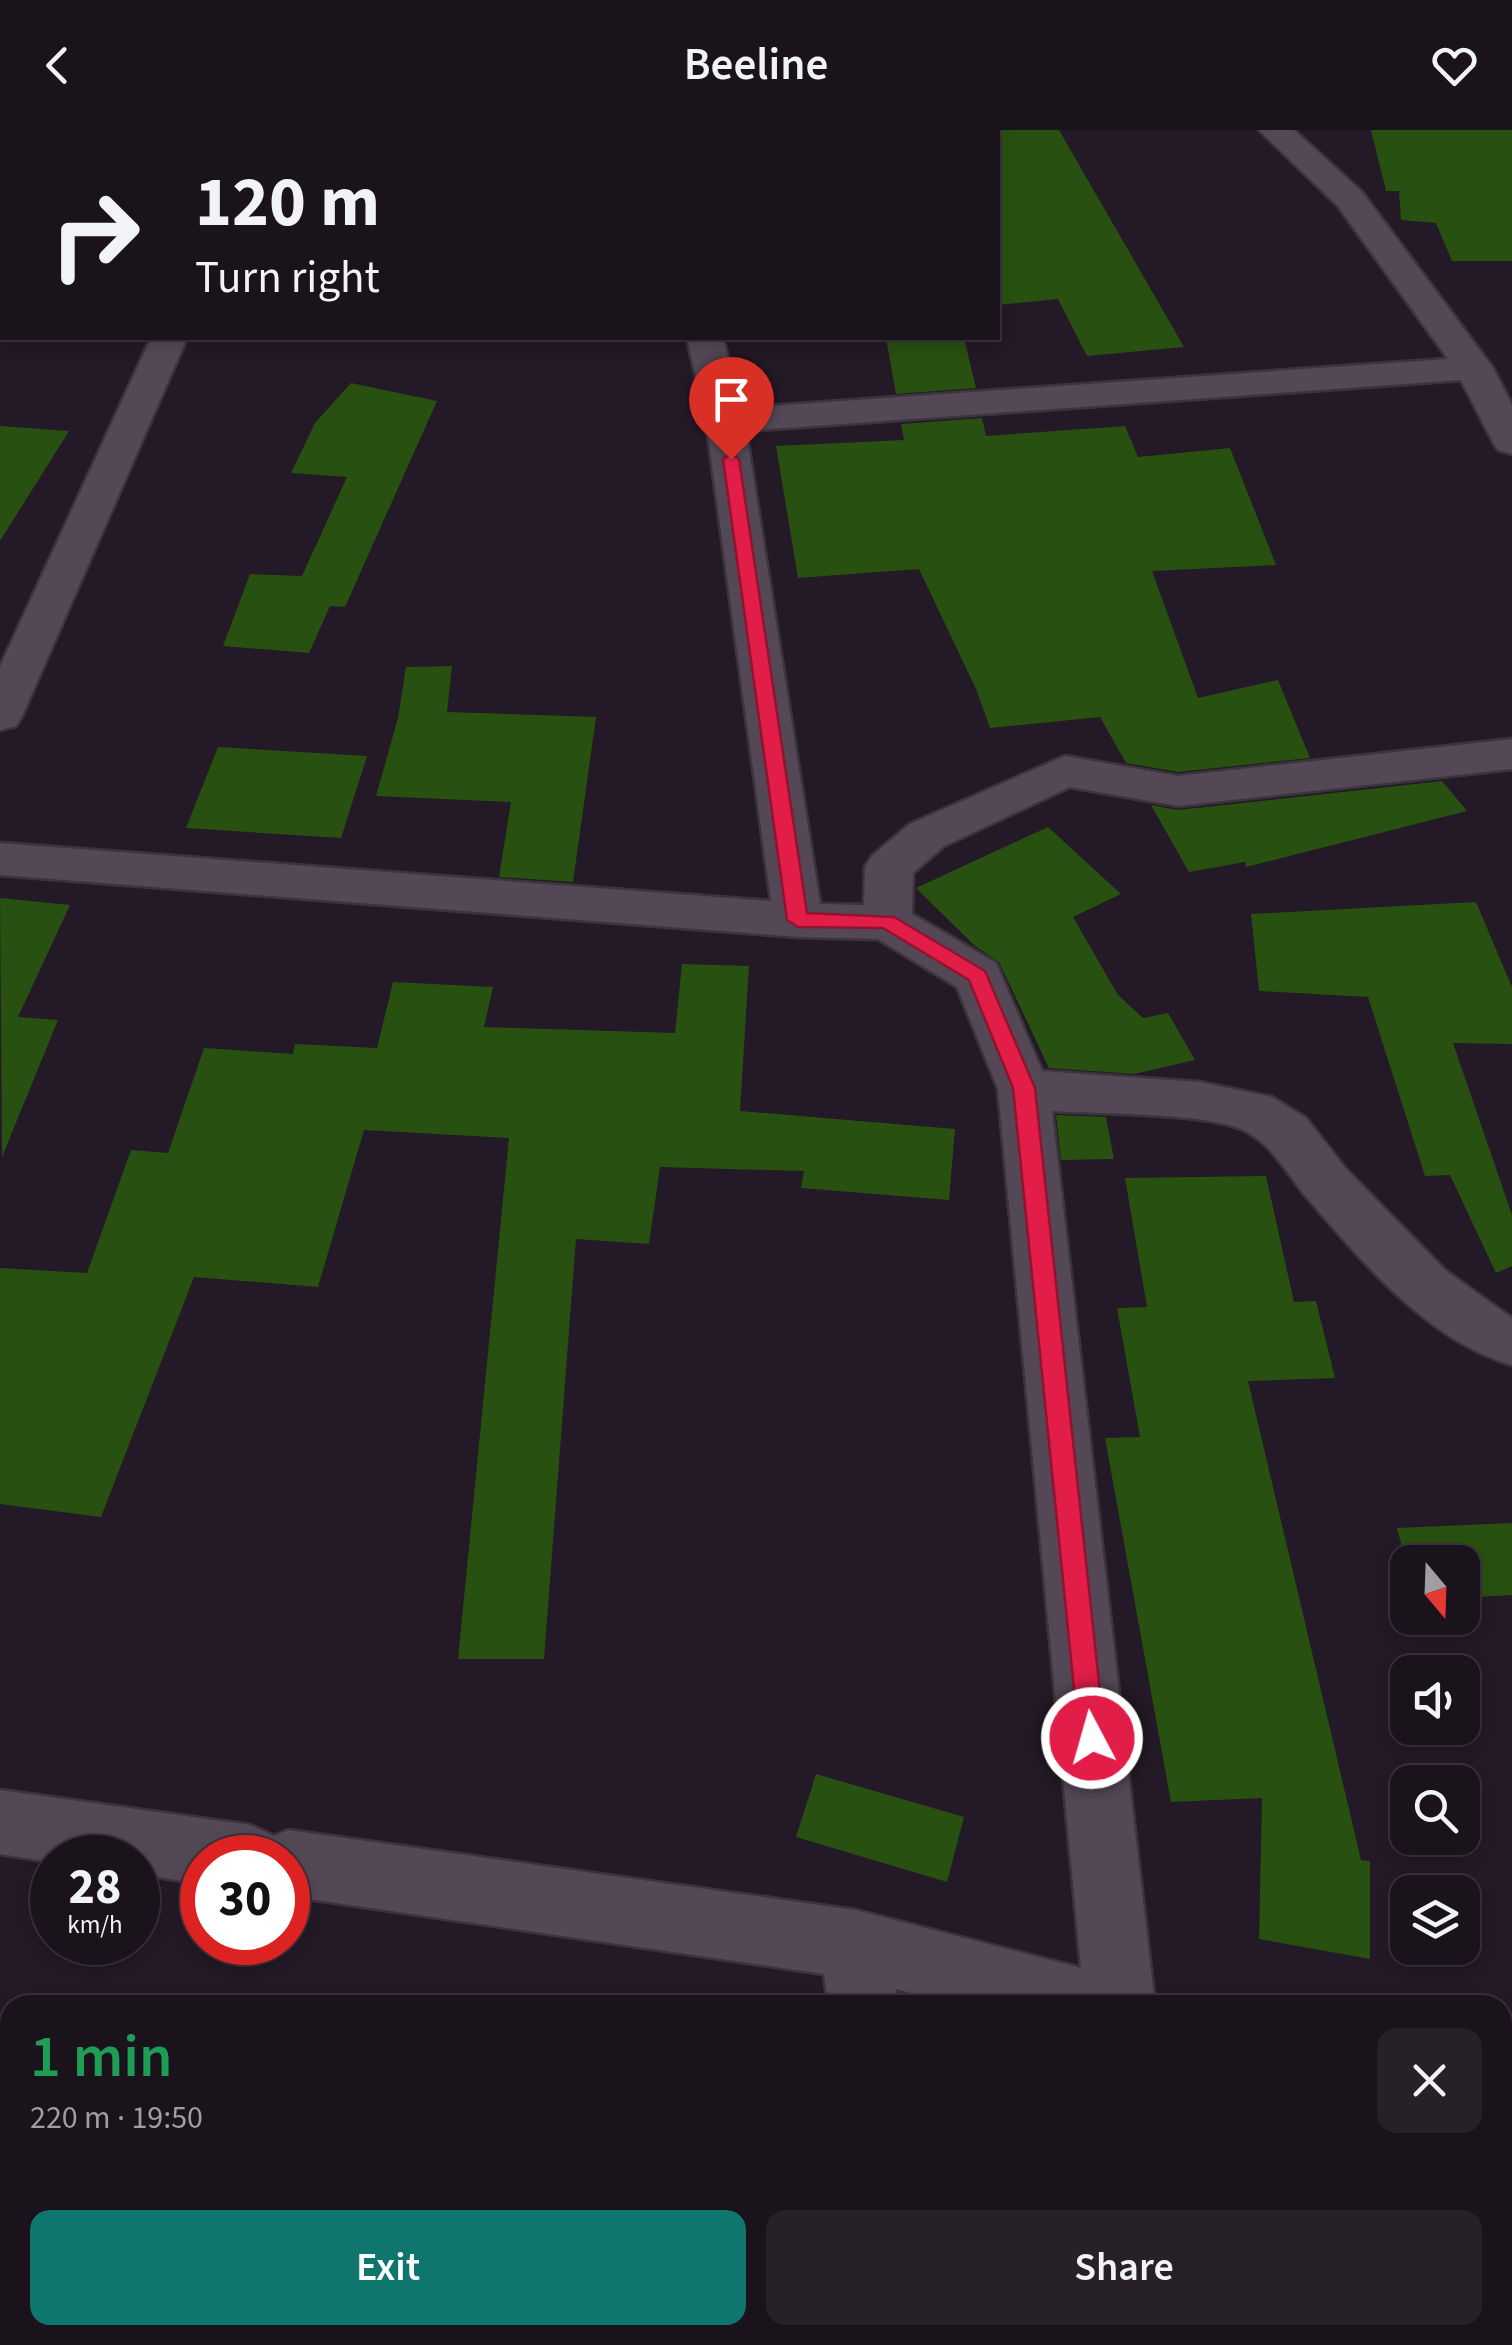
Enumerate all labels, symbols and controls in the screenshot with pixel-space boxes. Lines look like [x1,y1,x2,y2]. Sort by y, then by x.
text: Beeline [684,33,828,97]
icon: back [30,38,85,93]
icon: heart [1427,38,1482,93]
text: 120 m [195,153,380,253]
icon: right [30,170,160,300]
text: Turn right [195,246,380,310]
pin [689,357,774,460]
icon: arrive [704,372,759,427]
north arrow [1390,1545,1480,1635]
map controls [1390,1545,1480,1965]
button: sound [1390,1655,1480,1745]
position arrow [1040,1686,1144,1790]
button: search [1390,1765,1480,1855]
speed limit sign: 30 [180,1835,310,1965]
text: 28 [69,1852,121,1923]
button: layers [1390,1875,1480,1965]
text: km/h [67,1907,123,1943]
text: 1 min [30,2015,173,2100]
button: close [1377,2028,1482,2133]
text: 220 m · 19:50 [30,2095,203,2141]
button: Exit [30,2210,746,2325]
button: Share [766,2210,1482,2325]

